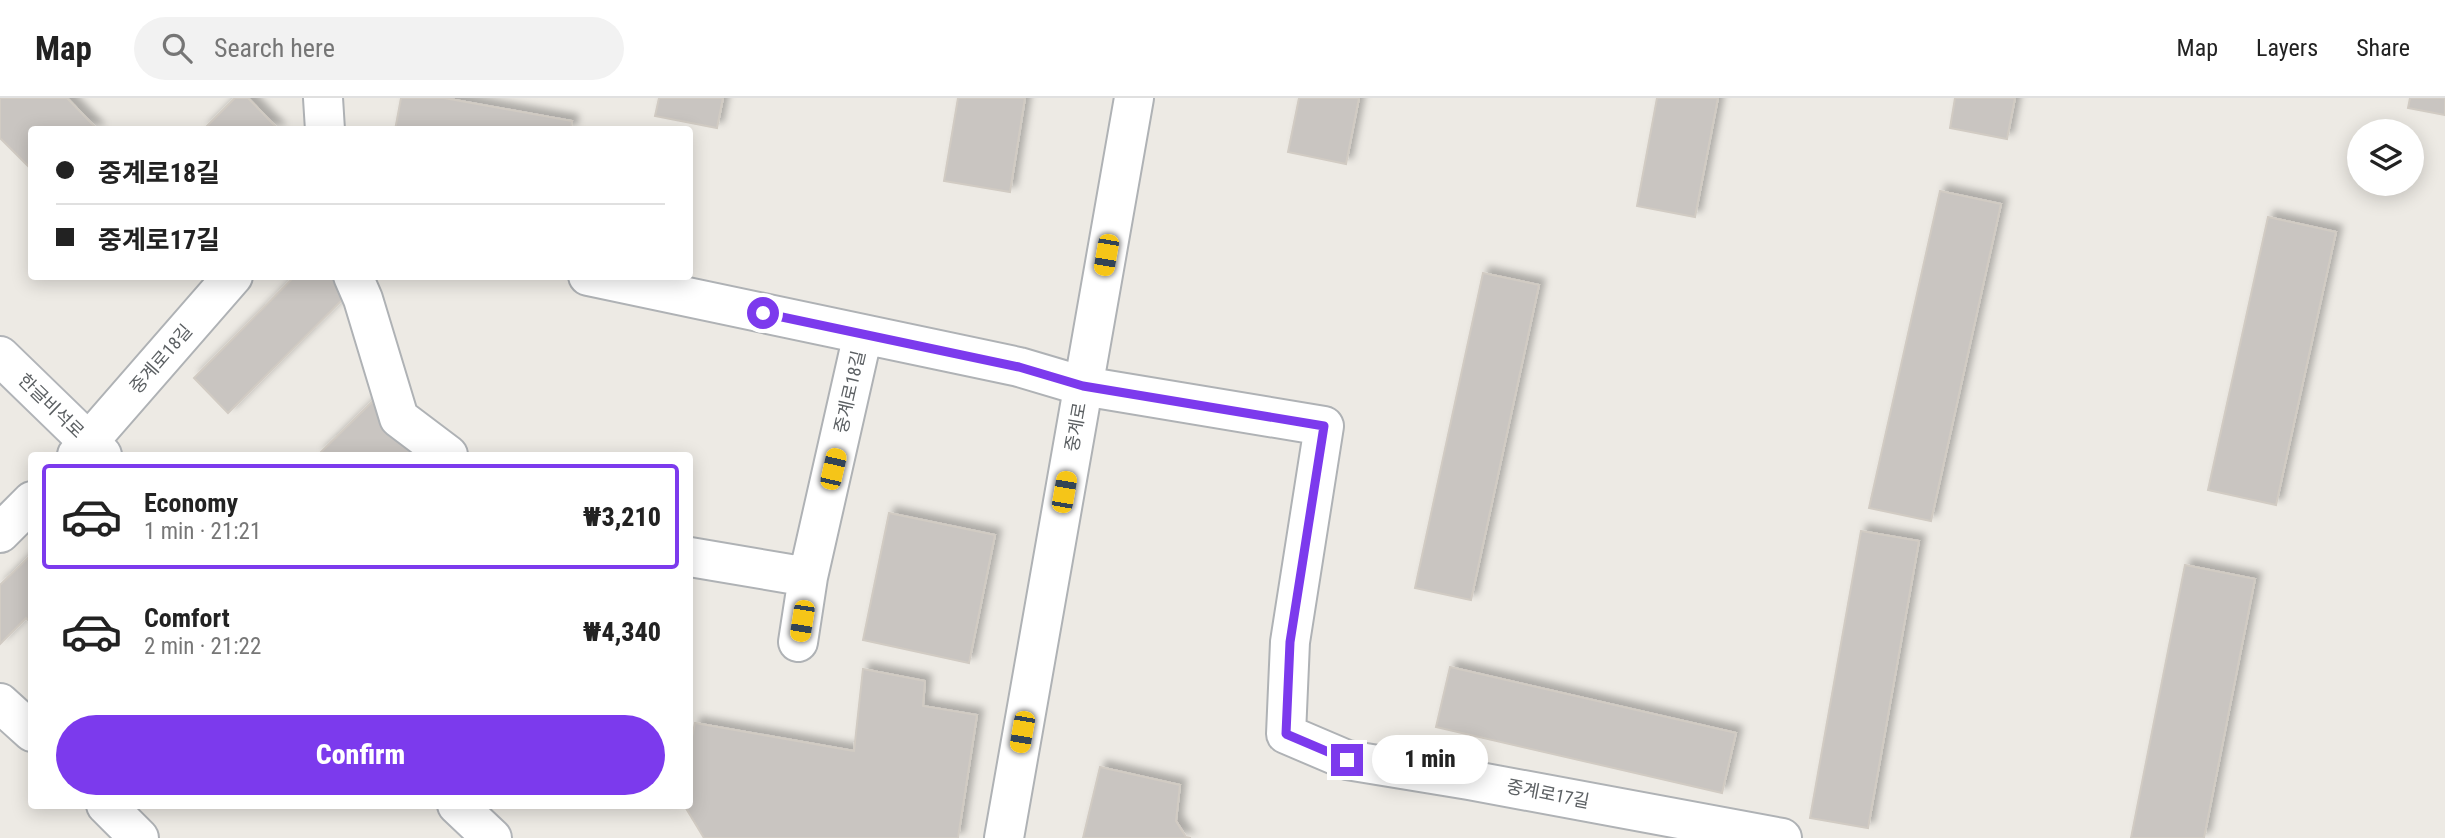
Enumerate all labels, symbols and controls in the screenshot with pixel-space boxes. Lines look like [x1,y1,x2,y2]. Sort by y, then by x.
search box [134,17,624,80]
text: Map [35,29,92,68]
icon: search [158,29,196,67]
text: Search here [214,33,335,63]
text: Map [2177,34,2218,62]
text: Layers [2256,34,2318,62]
text: Share [2356,34,2410,62]
map controls [2347,119,2424,196]
button: layers [2347,119,2424,196]
text: 중계로18길 [98,158,220,188]
text: 중계로17길 [98,225,220,255]
car [1093,232,1120,278]
route start [747,297,779,329]
street label: 중계로18길 [125,320,196,397]
street label: 중계로18길 [830,349,869,435]
street label: 한글비석로 [14,369,88,442]
street label: 중계로 [1061,401,1090,453]
car [819,446,848,492]
car [1051,469,1078,515]
icon: car [60,485,123,548]
text: Economy [144,488,238,518]
text: ₩3,210 [583,502,661,532]
text: 1 min · 21:21 [144,518,261,545]
car [789,599,816,643]
icon: car [60,600,123,663]
text: Comfort [144,603,230,633]
text: ₩4,340 [583,617,661,647]
text: 2 min · 21:22 [144,633,261,660]
car [1009,709,1036,755]
button: Confirm [56,715,665,795]
callout: 1 min [1372,736,1487,784]
route end [1331,744,1363,776]
text: 1 min [1404,746,1456,773]
street label: 중계로17길 [1505,775,1591,812]

